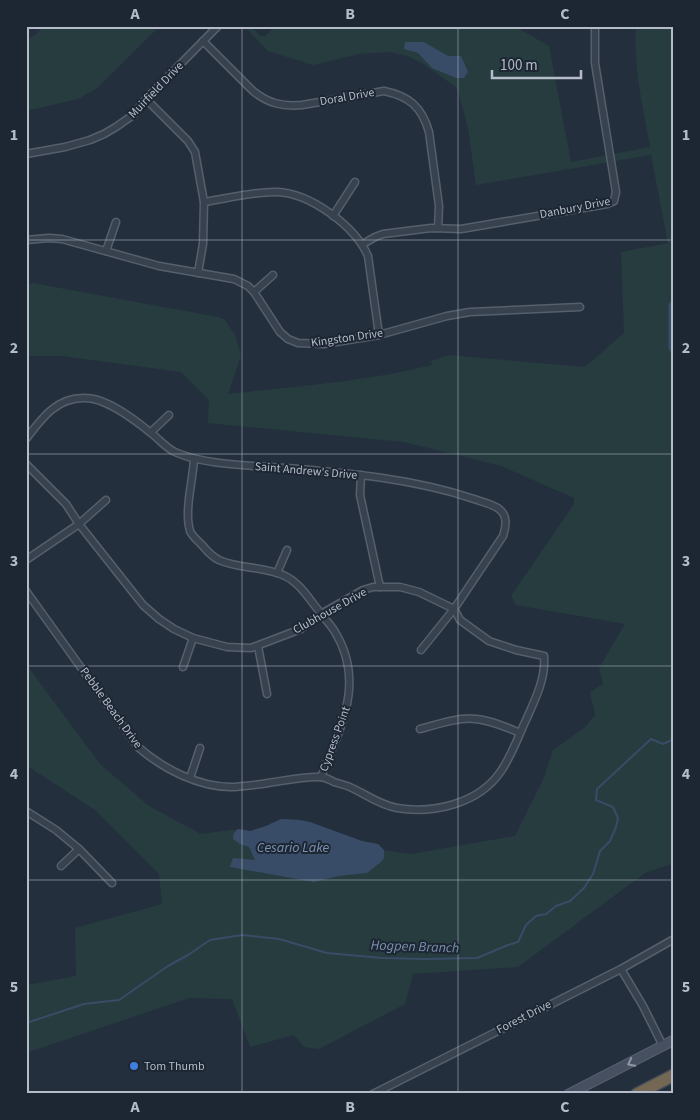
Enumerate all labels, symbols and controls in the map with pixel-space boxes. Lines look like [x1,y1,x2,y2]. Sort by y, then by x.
text: A [129,3,140,25]
text: B [345,3,355,25]
text: C [560,3,570,25]
scale bar [492,48,581,80]
text: 100 m [500,55,538,76]
street label: Muirfield Drive [125,58,187,122]
street label: Doral Drive [318,84,376,110]
text: 1 [10,124,18,146]
text: 1 [682,124,690,146]
street label: Danbury Drive [538,193,612,223]
street label: Kingston Drive [310,325,384,351]
text: 2 [10,337,18,359]
text: 2 [682,337,690,359]
street label: Saint Andrew's Drive [254,458,358,484]
text: 3 [10,550,18,572]
text: 3 [682,550,690,572]
street label: Clubhouse Drive [290,584,370,638]
street label: Pebble Beach Drive [76,664,146,752]
street label: Cypress Point [315,704,355,774]
text: 4 [10,763,19,785]
text: 4 [682,763,691,785]
water label: Cesario Lake [257,838,330,858]
water label: Hogpen Branch [370,935,460,959]
text: 5 [10,976,18,998]
text: 5 [682,976,690,998]
street label: Forest Drive [494,996,554,1038]
one-way arrow [627,1057,636,1067]
place label: Tom Thumb [144,1058,205,1075]
marker: Tom Thumb [128,1060,140,1072]
text: A [129,1096,140,1118]
text: B [345,1096,355,1118]
text: C [560,1096,570,1118]

